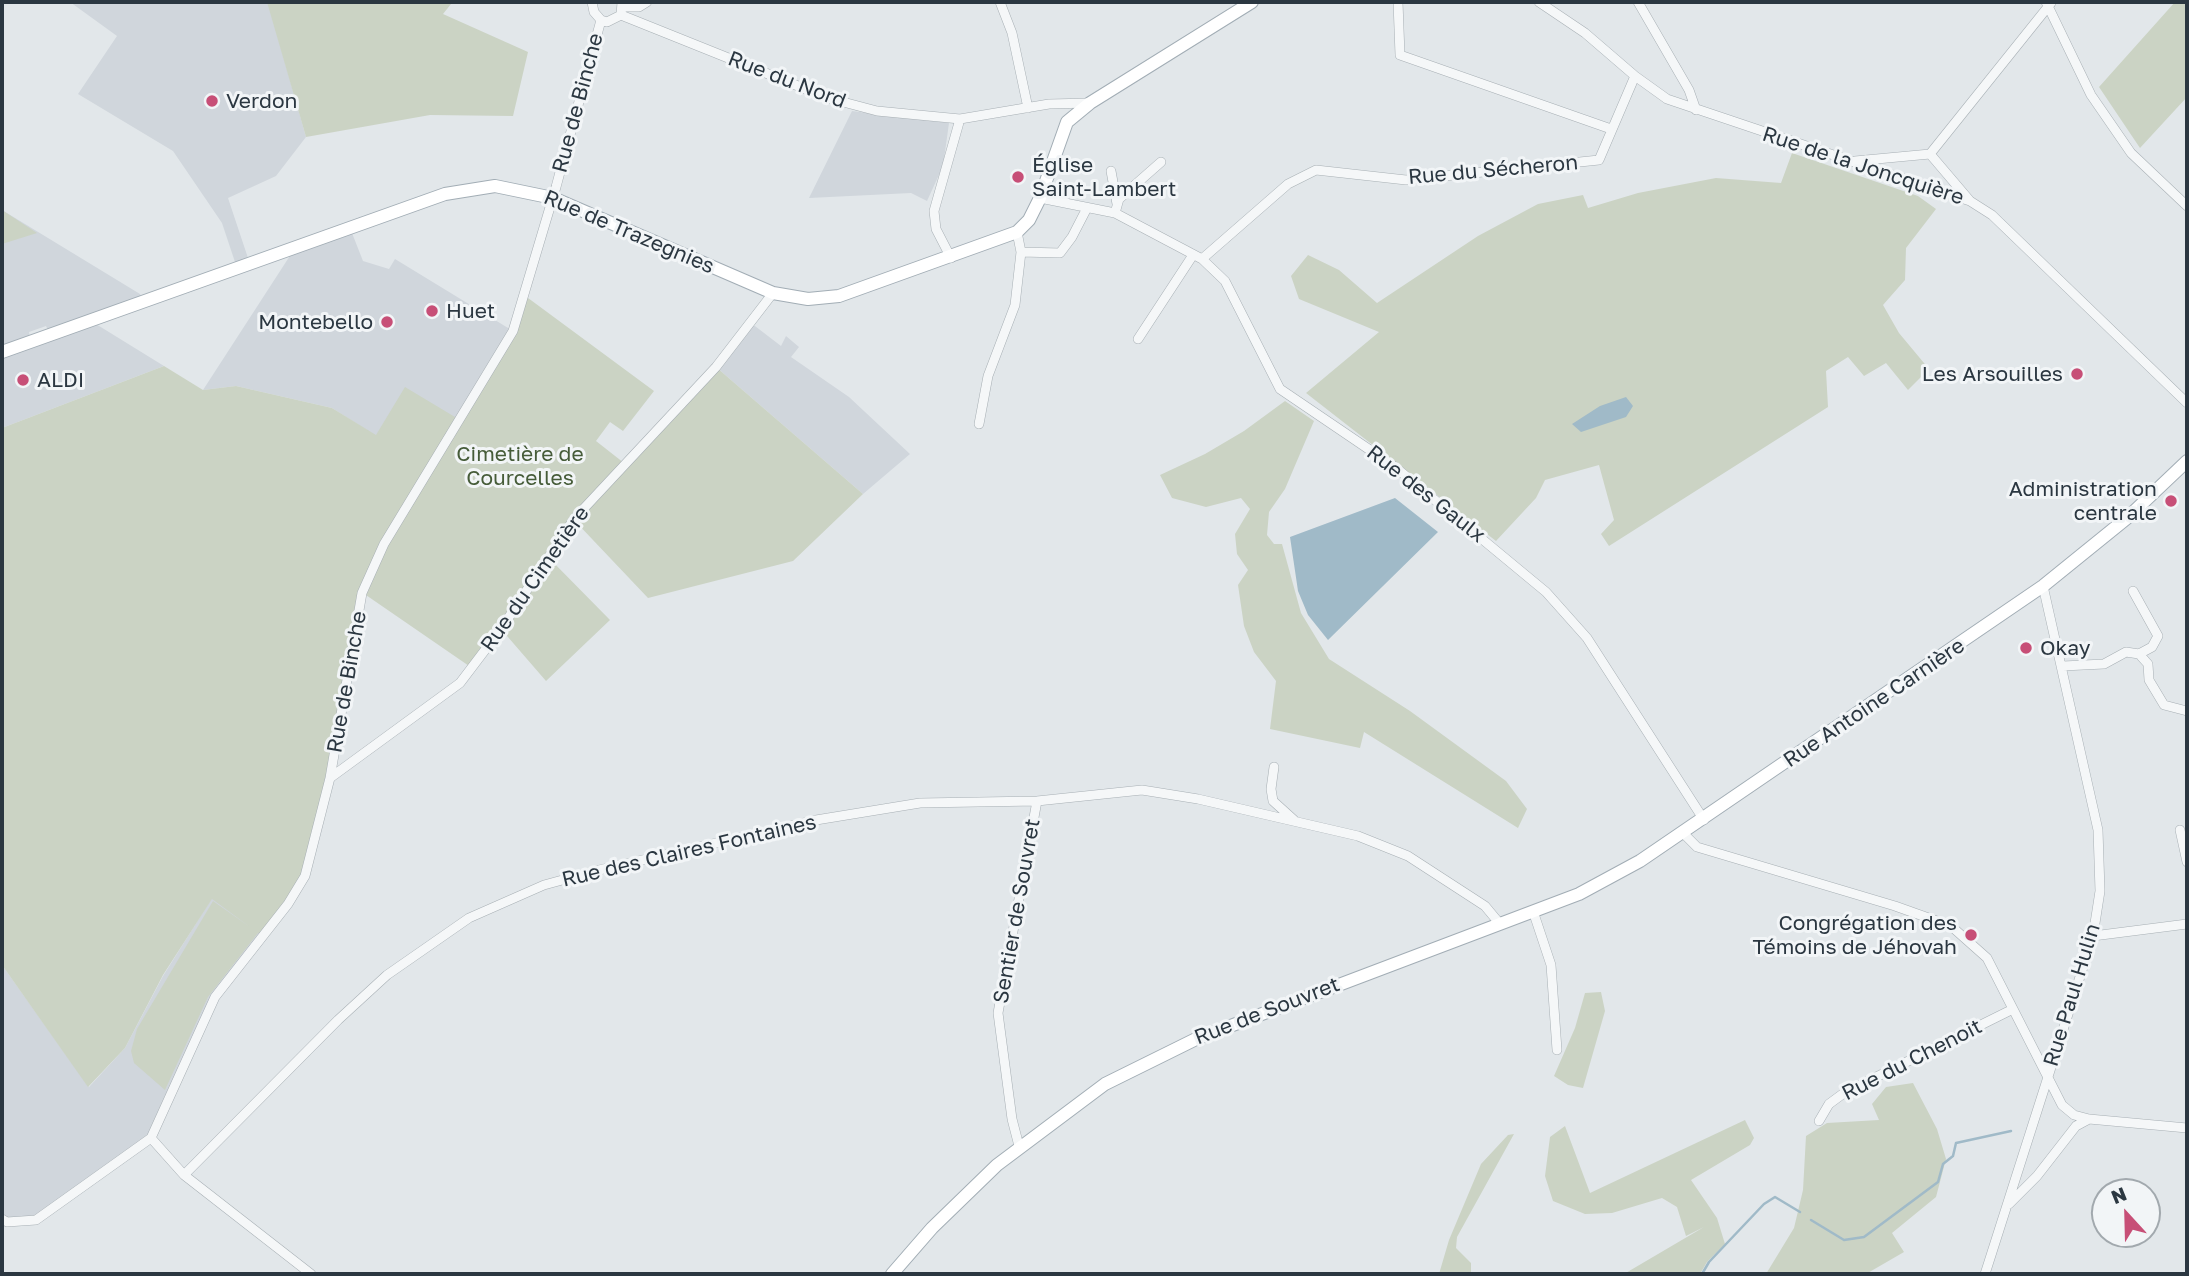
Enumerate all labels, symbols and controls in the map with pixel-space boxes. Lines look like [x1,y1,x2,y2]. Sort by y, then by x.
street label: Rue de Binche [547,30,609,176]
street label: Rue du Nord [724,46,850,114]
place label: Verdon [226,88,297,114]
marker: Verdon [204,93,220,109]
street label: Rue de la Joncquière [1759,122,1967,210]
street label: Rue du Sécheron [1407,150,1579,190]
place label: Église Saint-Lambert [1032,152,1176,202]
marker: Église Saint-Lambert [1010,169,1026,185]
street label: Rue de Trazegnies [540,185,718,279]
place label: Huet [446,298,495,324]
marker: Huet [424,303,440,319]
place label: Montebello [258,309,373,335]
marker: Montebello [379,314,395,330]
place label: Les Arsouilles [1922,361,2063,387]
marker: Les Arsouilles [2069,366,2085,382]
place label: ALDI [37,367,84,393]
marker: ALDI [15,372,31,388]
street label: Rue des Gaulx [1362,440,1490,548]
park label: Cimetière de Courcelles [456,441,584,491]
place label: Administration centrale [2009,476,2157,526]
marker: Administration centrale [2163,493,2179,509]
street label: Rue du Cimetière [475,501,595,657]
street label: Rue de Binche [322,609,372,755]
street label: Rue Antoine Carnière [1779,633,1969,773]
place label: Okay [2040,635,2090,661]
marker: Okay [2018,640,2034,656]
street label: Rue des Claires Fontaines [559,809,819,893]
street label: Sentier de Souvret [988,817,1046,1005]
place label: Congrégation des Témoins de Jéhovah [1752,910,1957,960]
street label: Rue Paul Hulin [2038,921,2106,1069]
marker: Congrégation des Témoins de Jéhovah [1963,927,1979,943]
street label: Rue de Souvret [1191,972,1343,1050]
street label: Rue du Chenoit [1838,1014,1986,1106]
north arrow [2091,1178,2161,1248]
text: N [2108,1182,2130,1208]

